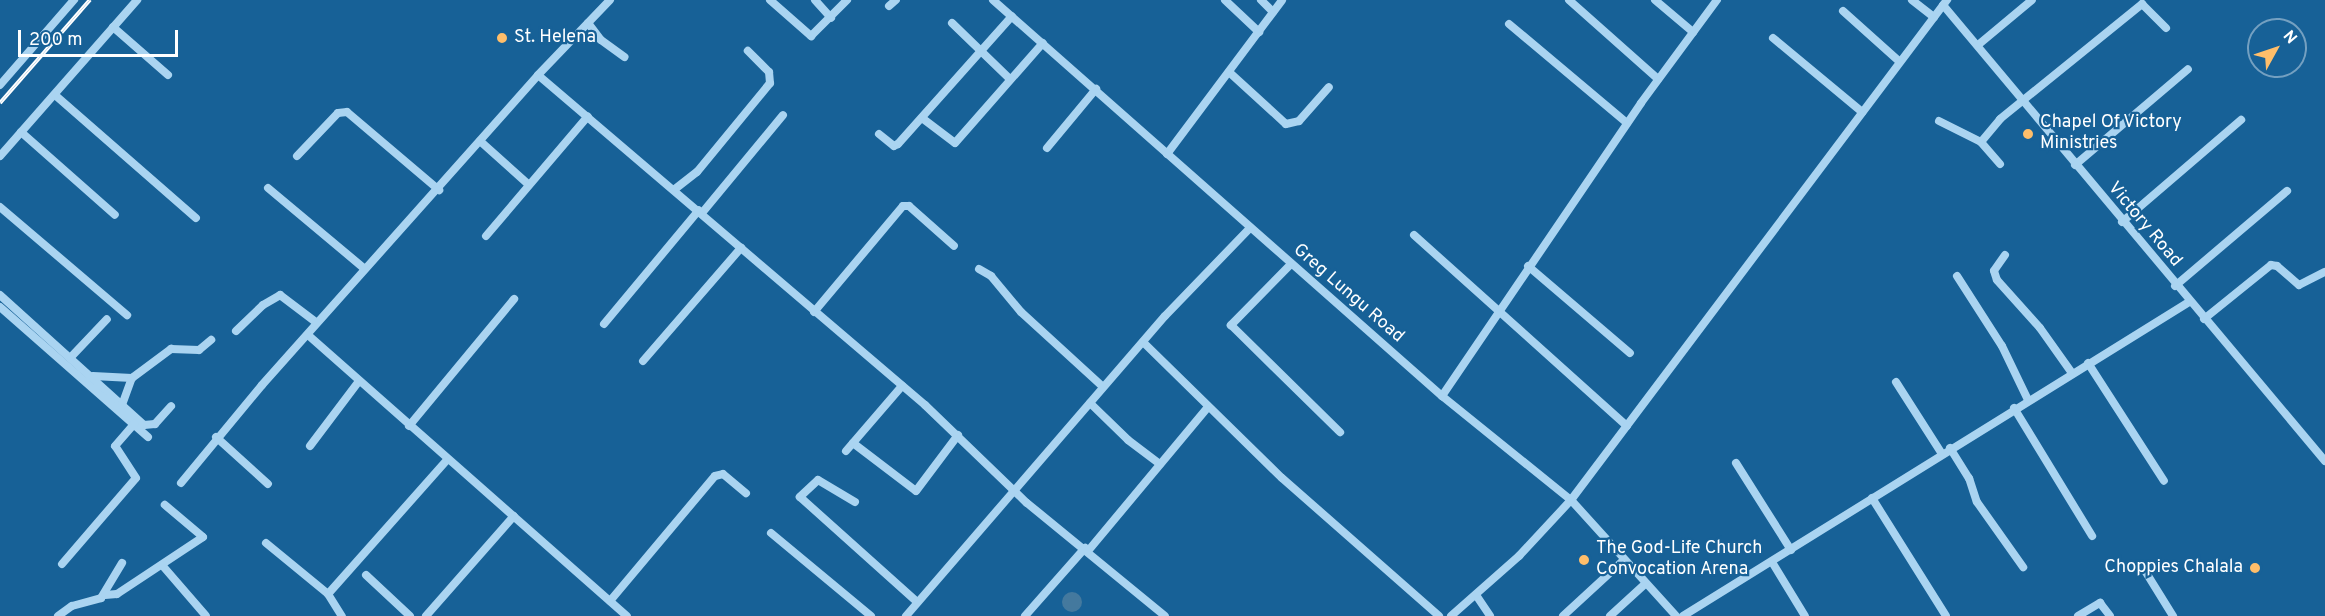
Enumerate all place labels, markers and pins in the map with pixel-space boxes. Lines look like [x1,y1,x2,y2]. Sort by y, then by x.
place label: St. Helena [514,27,596,49]
marker: St. Helena [495,31,509,45]
place label: Chapel Of Victory Ministries [2040,113,2182,156]
marker: Chapel Of Victory Ministries [2021,127,2035,141]
place label: The God-Life Church Convocation Arena [1596,539,1762,582]
marker: The God-Life Church Convocation Arena [1577,553,1591,567]
place label: Choppies Chalala [2104,557,2243,579]
marker: Choppies Chalala [2248,561,2262,575]

